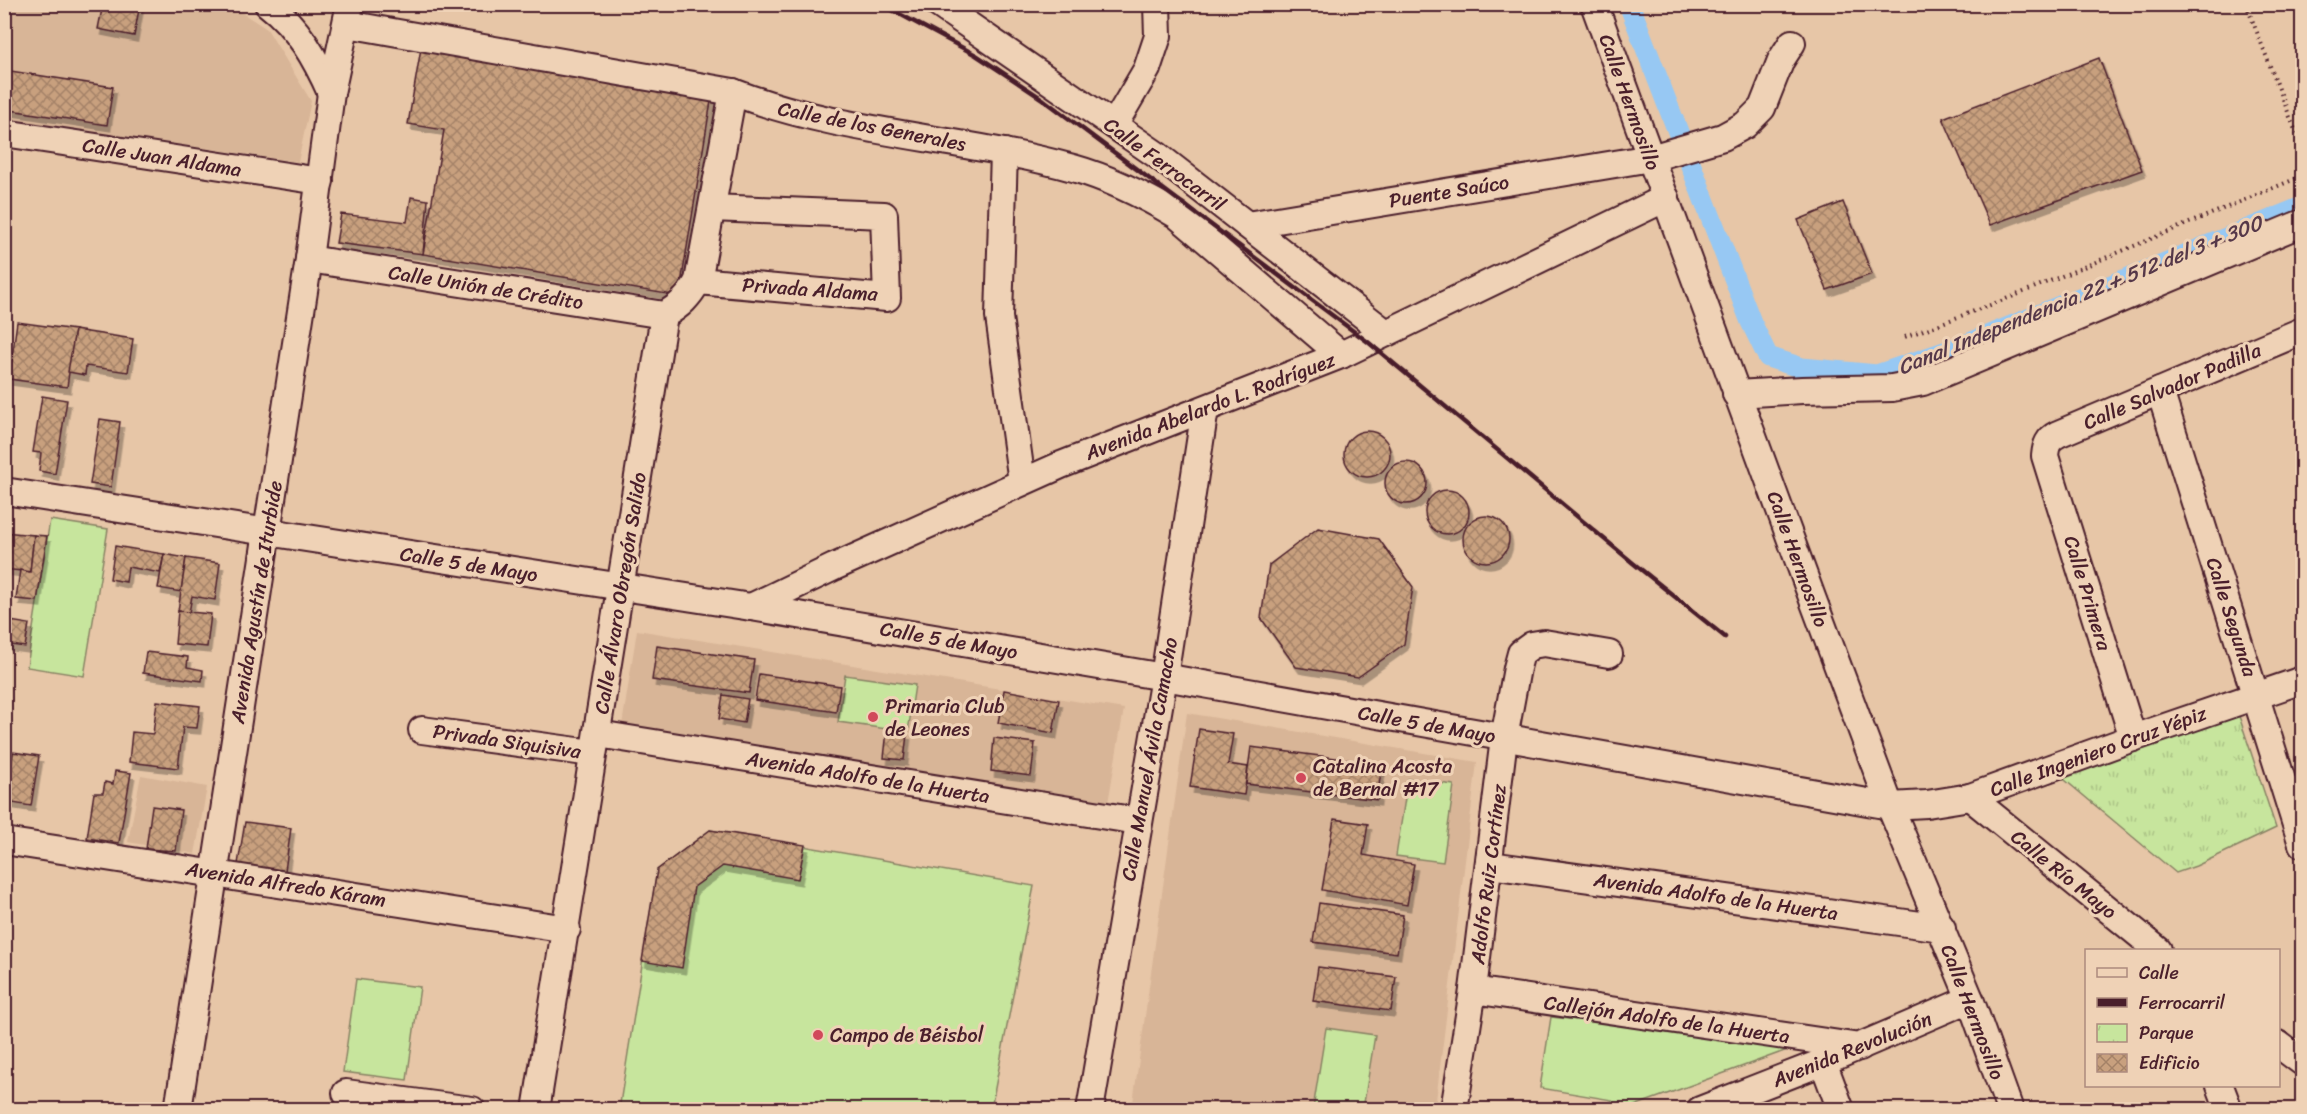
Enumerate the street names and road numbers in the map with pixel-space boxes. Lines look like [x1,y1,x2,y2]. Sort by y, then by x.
street label: Calle Hermosillo [1589,29,1670,175]
street label: Calle de los Generales [775,91,970,162]
street label: Calle Ferrocarril [1096,108,1234,222]
street label: Calle Juan Aldama [80,128,244,187]
street label: Puente Saúco [1387,165,1512,218]
street label: Calle Unión de Crédito [386,255,586,320]
street label: Privada Aldama [741,267,880,312]
street label: Calle Salvador Padilla [2078,333,2268,440]
street label: Avenida Abelardo L. Rodríguez [1079,342,1341,471]
street label: Calle Álvaro Obregón Salido [584,470,657,716]
street label: Avenida Agustín de Iturbide [220,478,293,727]
street label: Calle Hermosillo [1757,486,1838,632]
street label: Calle Primera [2053,531,2122,656]
street label: Calle 5 de Mayo [397,536,540,593]
street label: Calle Segunda [2196,553,2268,682]
street label: Calle 5 de Mayo [877,611,1020,670]
street label: Calle Manuel Ávila Camacho [1111,635,1188,884]
street label: Calle 5 de Mayo [1355,695,1498,754]
street label: Calle Ingeniero Cruz Yépiz [1985,696,2212,807]
street label: Privada Siquisiva [431,714,584,769]
street label: Avenida Adolfo de la Huerta [743,741,992,814]
street label: Adolfo Ruiz Cortínez [1460,782,1517,967]
street label: Calle Río Mayo [2003,820,2125,929]
street label: Avenida Alfredo Káram [182,851,389,918]
street label: Avenida Adolfo de la Huerta [1591,862,1840,931]
street label: Calle Hermosillo [1931,939,2015,1085]
street label: Callejón Adolfo de la Huerta [1542,985,1792,1054]
street label: Avenida Revolución [1766,1001,1938,1098]

